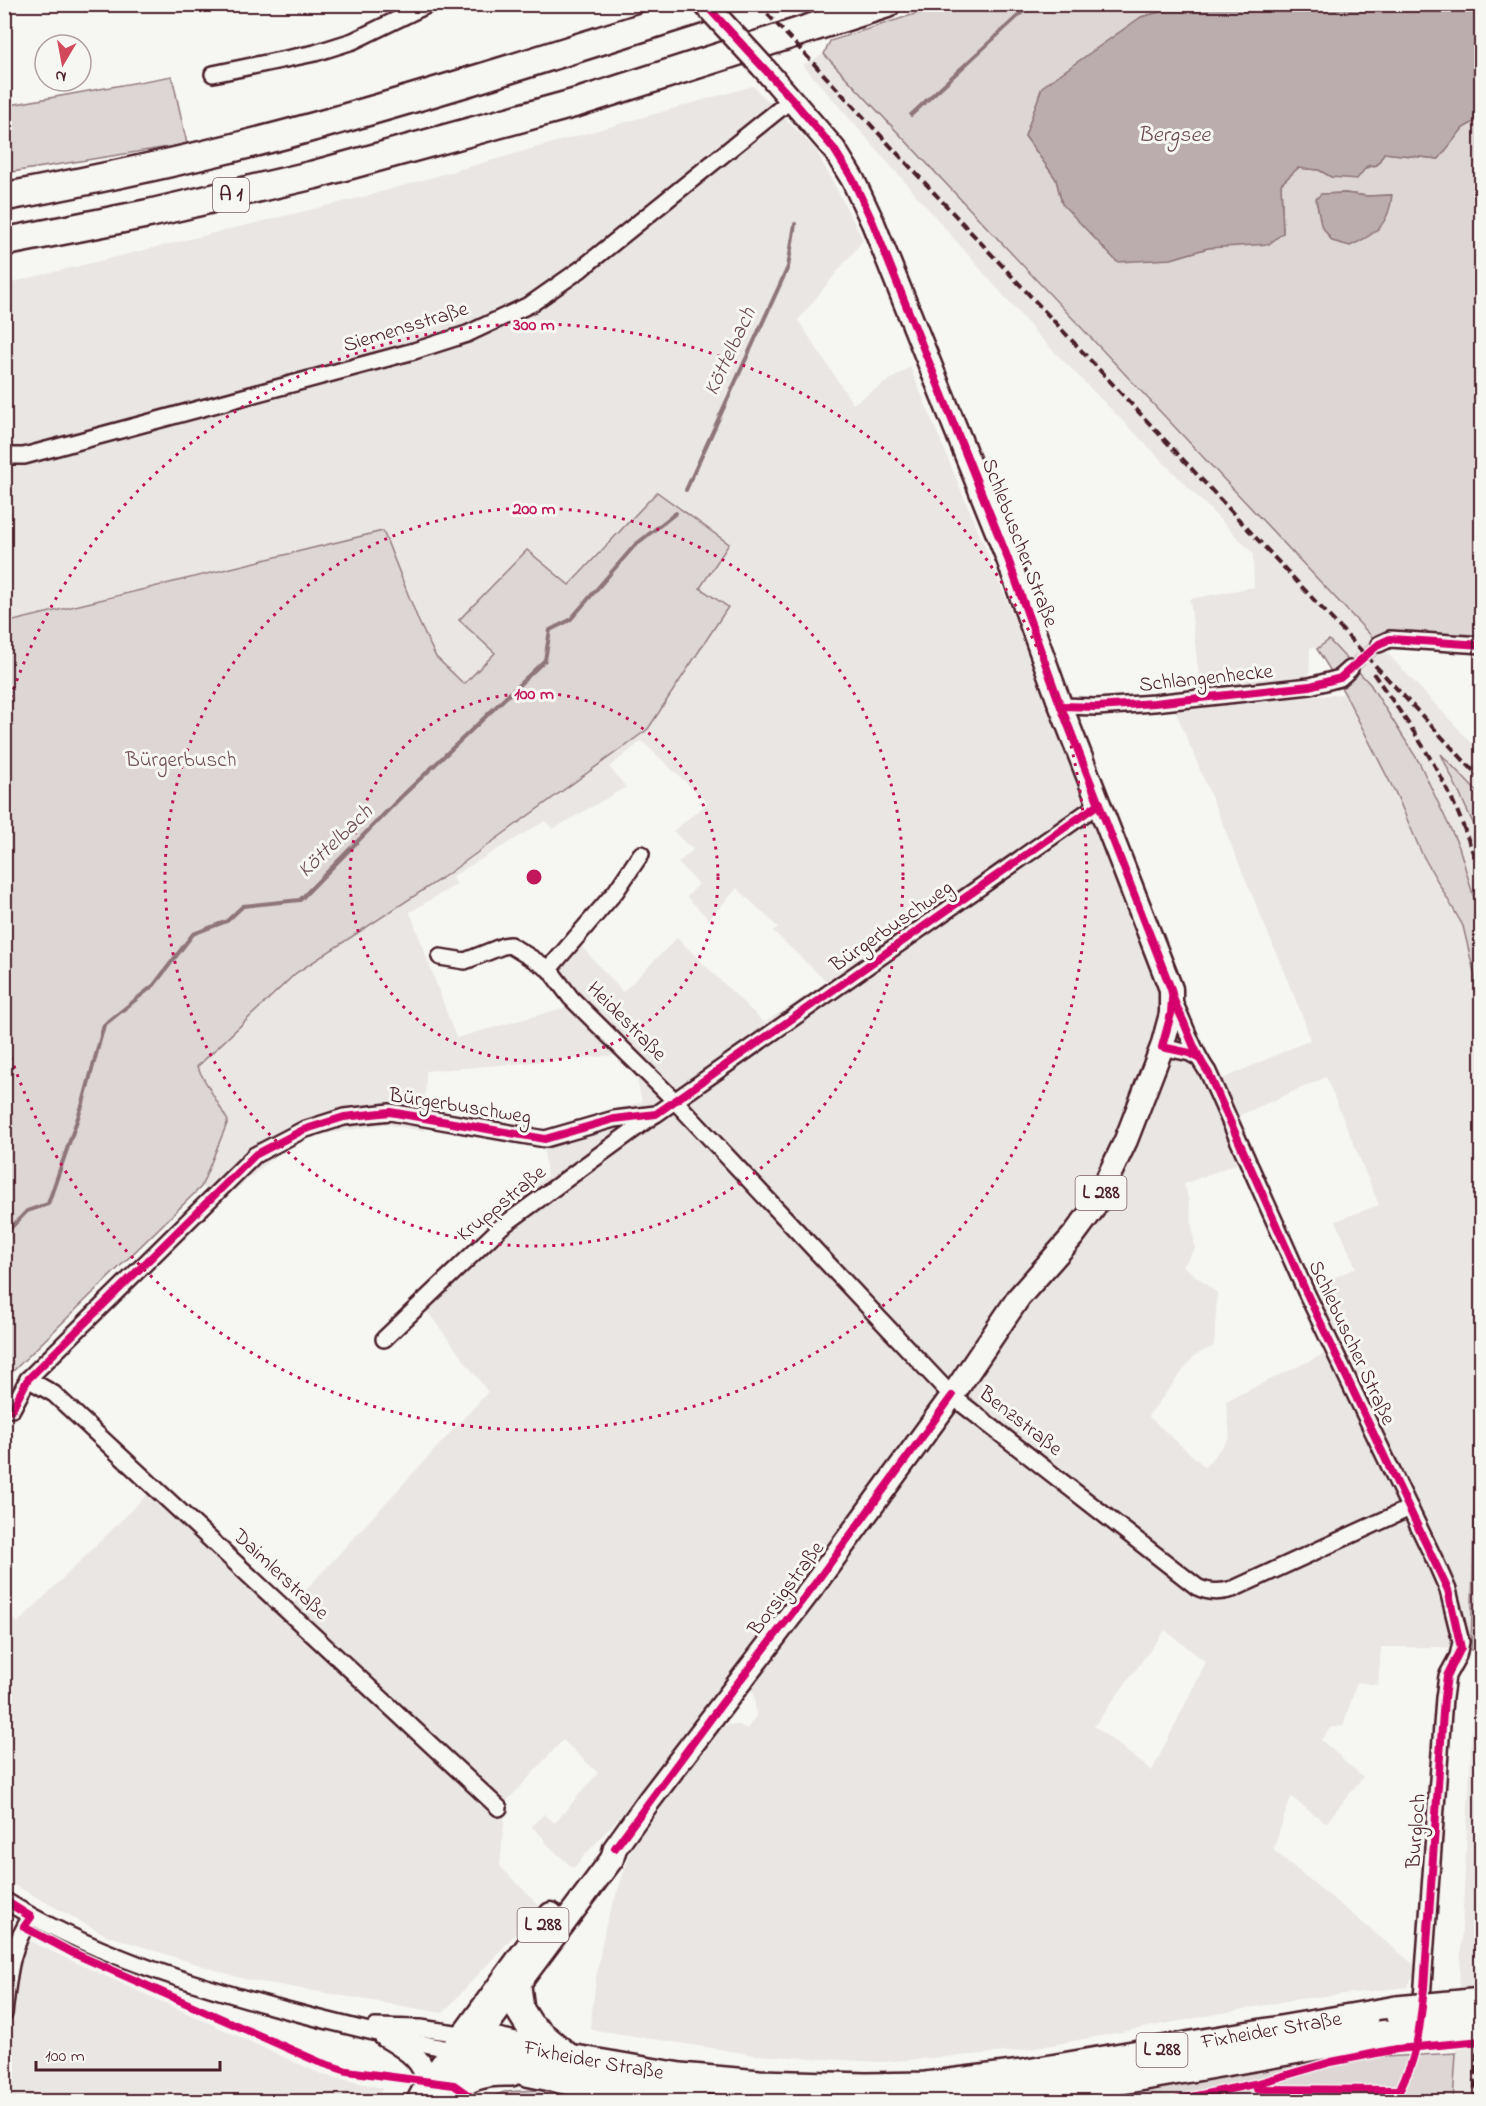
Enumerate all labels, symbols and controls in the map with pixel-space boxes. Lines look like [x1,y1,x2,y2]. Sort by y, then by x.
north arrow [33,33,93,93]
text: N [53,63,68,89]
water label: Bergsee [1138,120,1211,152]
road number: A 1 [213,178,249,212]
street label: Siemensstraße [340,295,473,361]
water label: Köttelbach [697,302,766,401]
text: 300 m [512,313,555,339]
street label: Schlebuscher Straße [973,454,1065,632]
text: 200 m [512,497,556,523]
street label: Schlangenhecke [1138,657,1275,703]
text: 100 m [514,682,554,708]
park label: Bürgerbusch [125,746,237,778]
water label: Köttelbach [291,797,381,886]
centre of rings [524,867,544,887]
street label: Bürgerbuschweg [824,874,961,983]
street label: Heidestraße [579,975,673,1069]
street label: Bürgerbuschweg [385,1081,533,1135]
street label: Kruppstraße [451,1158,554,1249]
road number: L 288 [1076,1176,1126,1210]
street label: Schlebuscher Straße [1300,1256,1403,1431]
street label: Benzstraße [971,1379,1069,1465]
street label: Daimlerstraße [224,1522,335,1628]
street label: Borsigstraße [741,1535,834,1645]
street label: Burgloch [1399,1793,1437,1871]
road number: L 288 [518,1908,568,1942]
street label: Fixheider Straße [1198,2005,1344,2058]
street label: Fixheider Straße [520,2033,666,2089]
road number: L 288 [1136,2033,1188,2067]
scale bar [36,2034,220,2072]
text: 100 m [45,2044,85,2070]

